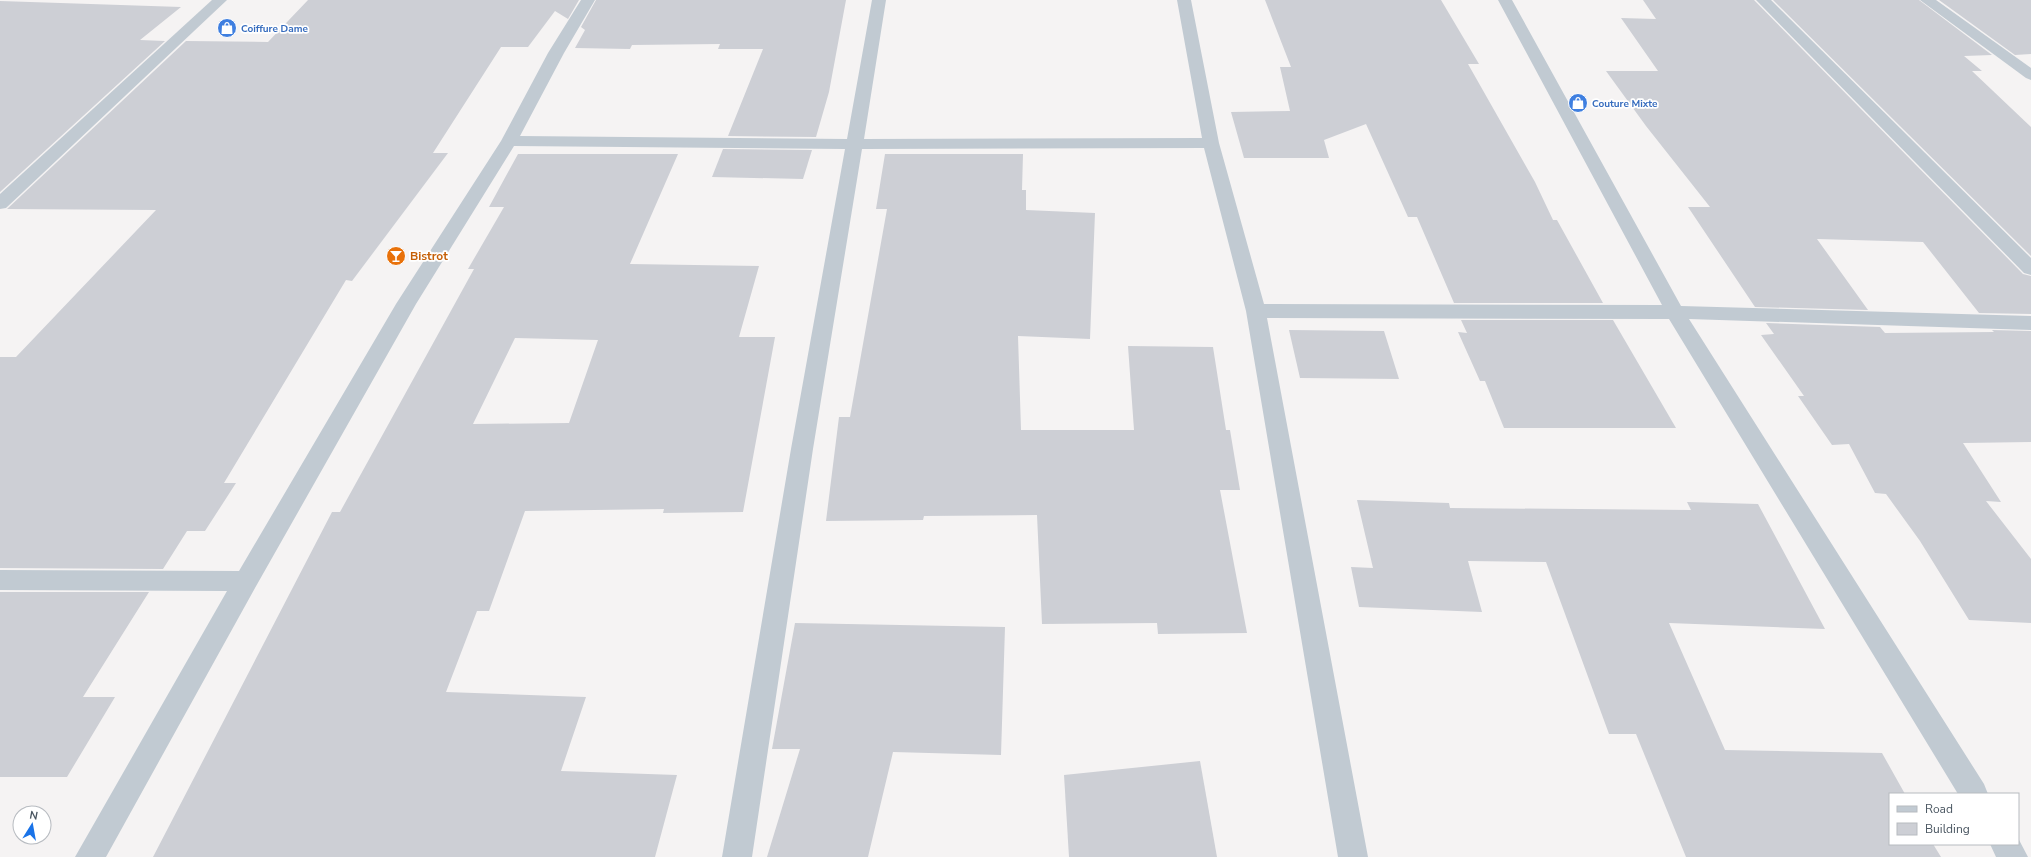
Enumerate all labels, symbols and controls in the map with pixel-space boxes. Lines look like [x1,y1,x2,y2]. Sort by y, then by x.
shop icon: Coiffure Dame [216,17,238,39]
place label: Coiffure Dame [241,22,308,36]
shop icon: Couture Mixte [1567,92,1589,114]
place label: Couture Mixte [1592,97,1658,111]
bar icon: Bistrot [385,245,407,267]
place label: Bistrot [410,248,448,264]
legend [1889,793,2019,845]
text: Road [1925,801,1953,817]
north arrow [12,805,52,845]
text: N [28,808,39,824]
text: Building [1925,821,1970,837]

